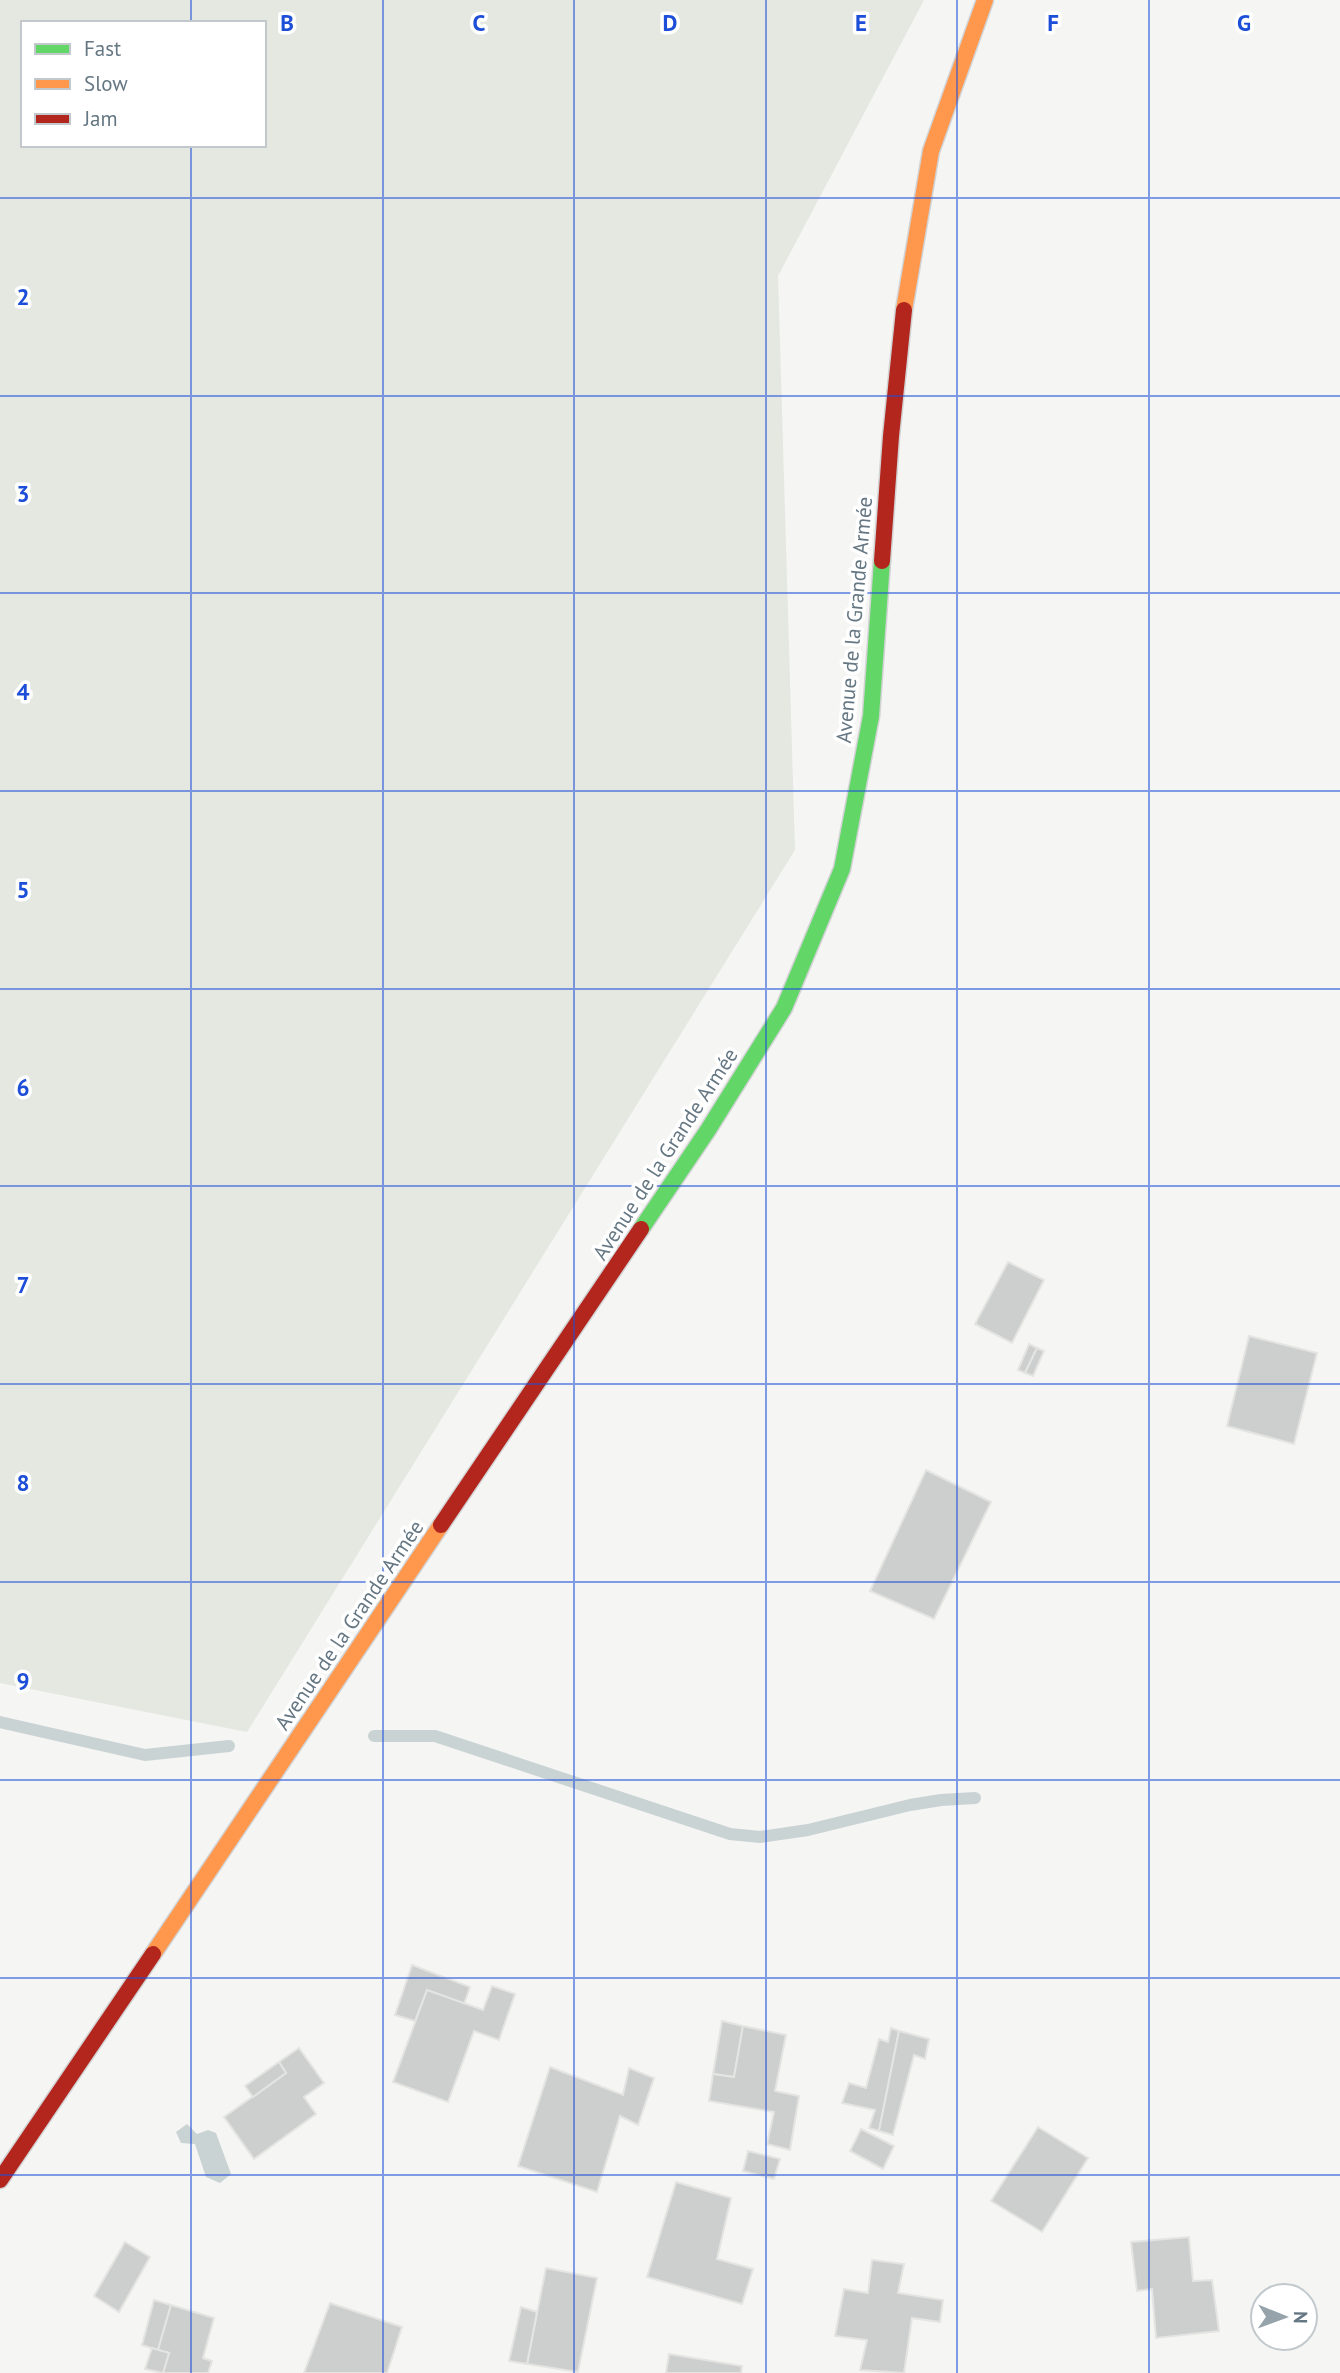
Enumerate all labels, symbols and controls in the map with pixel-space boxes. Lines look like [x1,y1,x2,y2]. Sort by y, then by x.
text: B [280,8,294,37]
text: C [473,8,486,37]
text: D [663,8,677,37]
text: E [855,8,867,37]
text: F [1047,8,1059,37]
text: G [1237,8,1251,37]
legend [21,21,266,147]
text: Fast [84,35,121,62]
text: Slow [84,70,128,97]
text: Jam [83,105,118,132]
text: 2 [16,282,30,311]
text: 3 [16,479,30,508]
street label: Avenue de la Grande Armée [830,496,878,744]
text: 4 [16,677,30,706]
text: 5 [16,875,30,904]
street label: Avenue de la Grande Armée [586,1043,744,1265]
text: 6 [16,1073,30,1102]
text: 7 [16,1270,30,1299]
text: 8 [16,1468,30,1497]
street label: Avenue de la Grande Armée [269,1515,429,1735]
text: 9 [16,1666,30,1695]
north arrow [1249,2282,1319,2352]
text: N [1289,2311,1313,2324]

